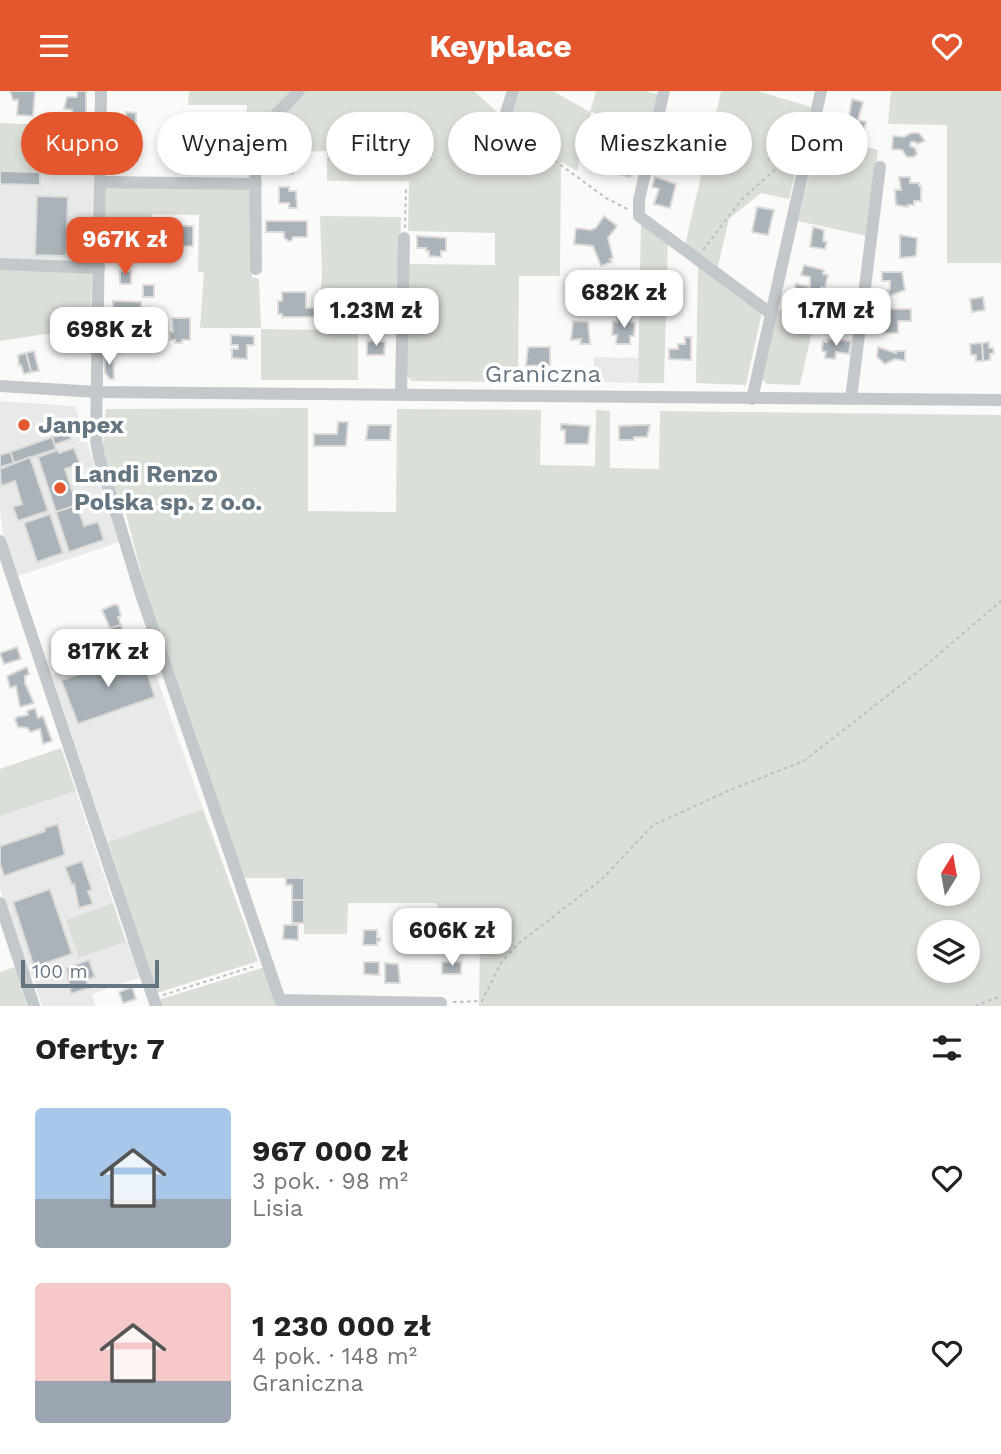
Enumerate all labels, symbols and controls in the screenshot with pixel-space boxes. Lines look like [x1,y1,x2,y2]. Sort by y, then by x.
icon: menu [35,27,73,65]
text: Keyplace [429,27,572,65]
icon: heart [928,27,966,65]
chip: Kupno [21,112,143,175]
chip: Wynajem [157,112,312,175]
chip: Filtry [326,112,434,175]
chip: Nowe [448,112,561,175]
chip: Mieszkanie [575,112,752,175]
chip: Dom [766,112,868,175]
pin: 967K zł [60,218,190,277]
text: 967K zł [82,226,168,253]
pin: 682K zł [559,271,689,330]
text: 682K zł [581,279,667,306]
pin: 1.23M zł [304,289,448,348]
pin: 1.7M zł [771,289,901,348]
text: 1.23M zł [330,297,422,324]
text: 1.7M zł [798,297,874,324]
pin: 698K zł [44,307,174,367]
text: 698K zł [66,316,152,343]
street label: Graniczna [485,360,601,388]
place label: Janpex [38,411,124,439]
marker: Janpex [16,417,32,433]
place label: Landi Renzo Polska sp. z o.o. [74,460,262,516]
marker: Landi Renzo Polska sp. z o.o. [52,480,68,496]
pin: 817K zł [43,629,173,689]
text: 817K zł [67,638,149,665]
north arrow [917,843,980,907]
map controls [917,843,980,983]
pin: 606K zł [387,909,517,968]
text: 606K zł [409,917,495,944]
button: layers [917,920,980,983]
scale bar [21,957,159,989]
text: 100 m [32,960,88,983]
icon: filters [928,1029,966,1067]
text: Oferty: 7 [35,1031,165,1066]
text: 967 000 zł [252,1133,408,1168]
icon: home [91,1136,175,1220]
icon: heart [928,1159,966,1197]
text: 3 pok. · 98 m² [252,1168,408,1195]
text: Lisia [252,1195,303,1222]
text: 1 230 000 zł [252,1308,431,1343]
icon: home [91,1311,175,1395]
icon: heart [928,1334,966,1372]
text: 4 pok. · 148 m² [252,1343,417,1370]
text: Graniczna [252,1370,364,1397]

